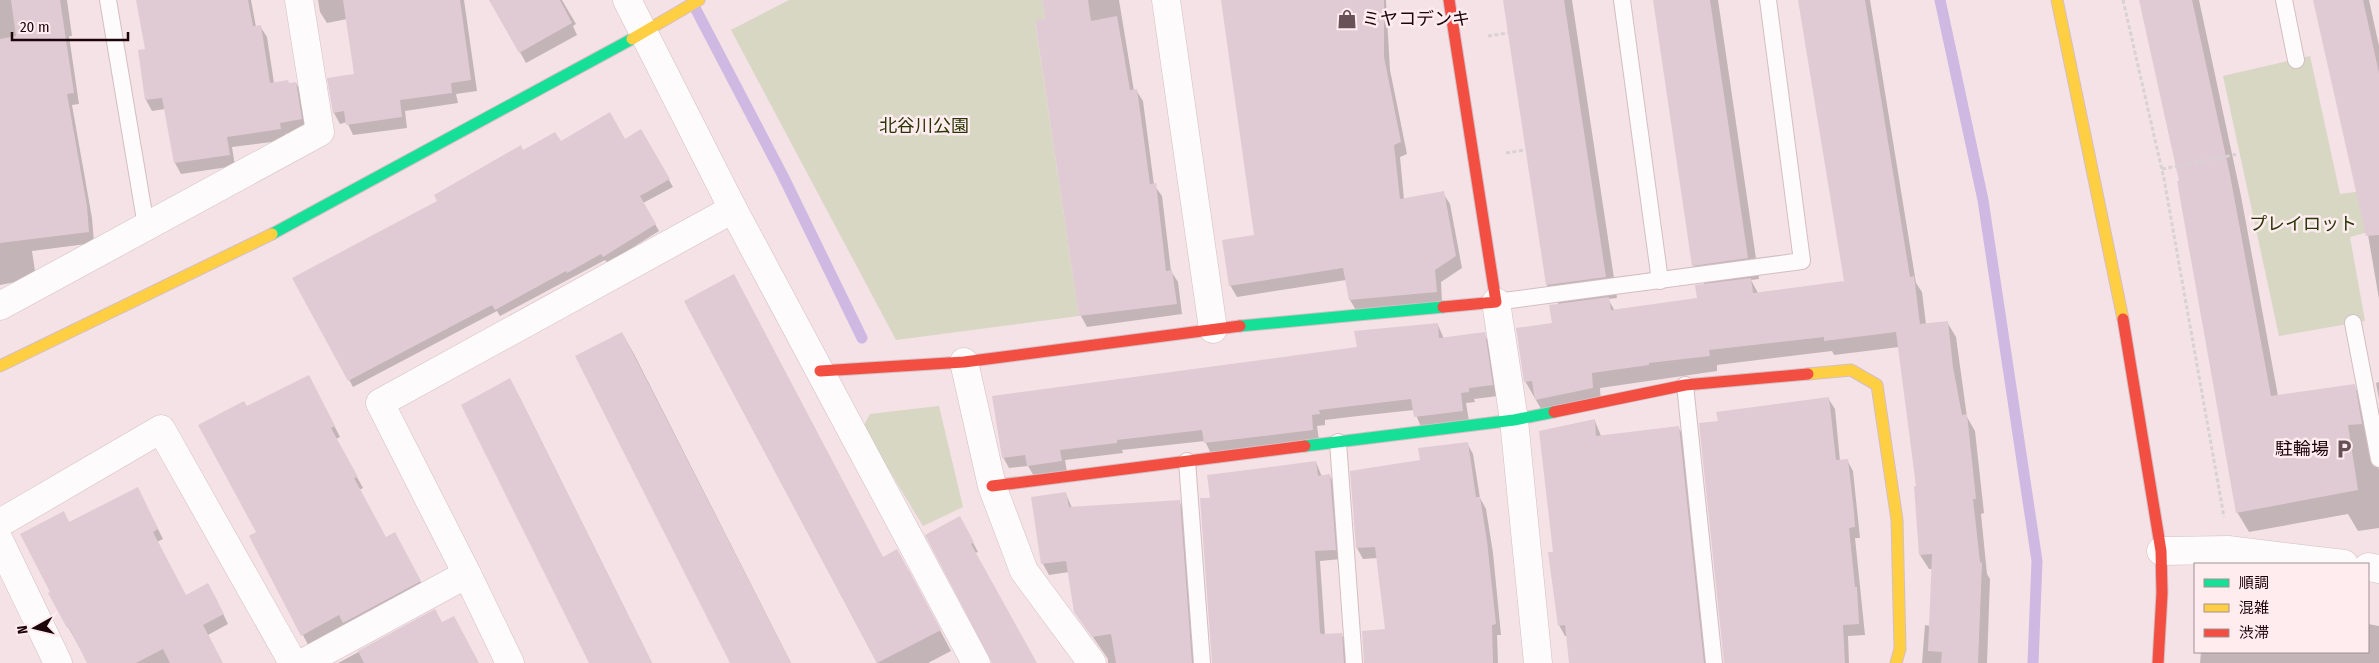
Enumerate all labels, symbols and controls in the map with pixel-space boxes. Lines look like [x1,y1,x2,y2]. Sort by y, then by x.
shop icon: ミヤコデンキ [1336,8,1358,30]
place label: ミヤコデンキ [1362,8,1470,30]
scale bar [12,10,129,42]
text: 20 m [20,18,50,36]
park label: 北谷川公園 [879,115,969,137]
park label: プレイロット [2249,213,2357,235]
place label: 駐輪場 [2275,438,2329,460]
parking icon: 駐輪場 [2333,438,2355,460]
legend [2194,563,2369,653]
text: 順調 [2239,574,2269,592]
text: 混雑 [2239,599,2269,617]
north arrow [10,603,60,653]
text: N [14,624,32,635]
text: 渋滞 [2239,624,2269,642]

